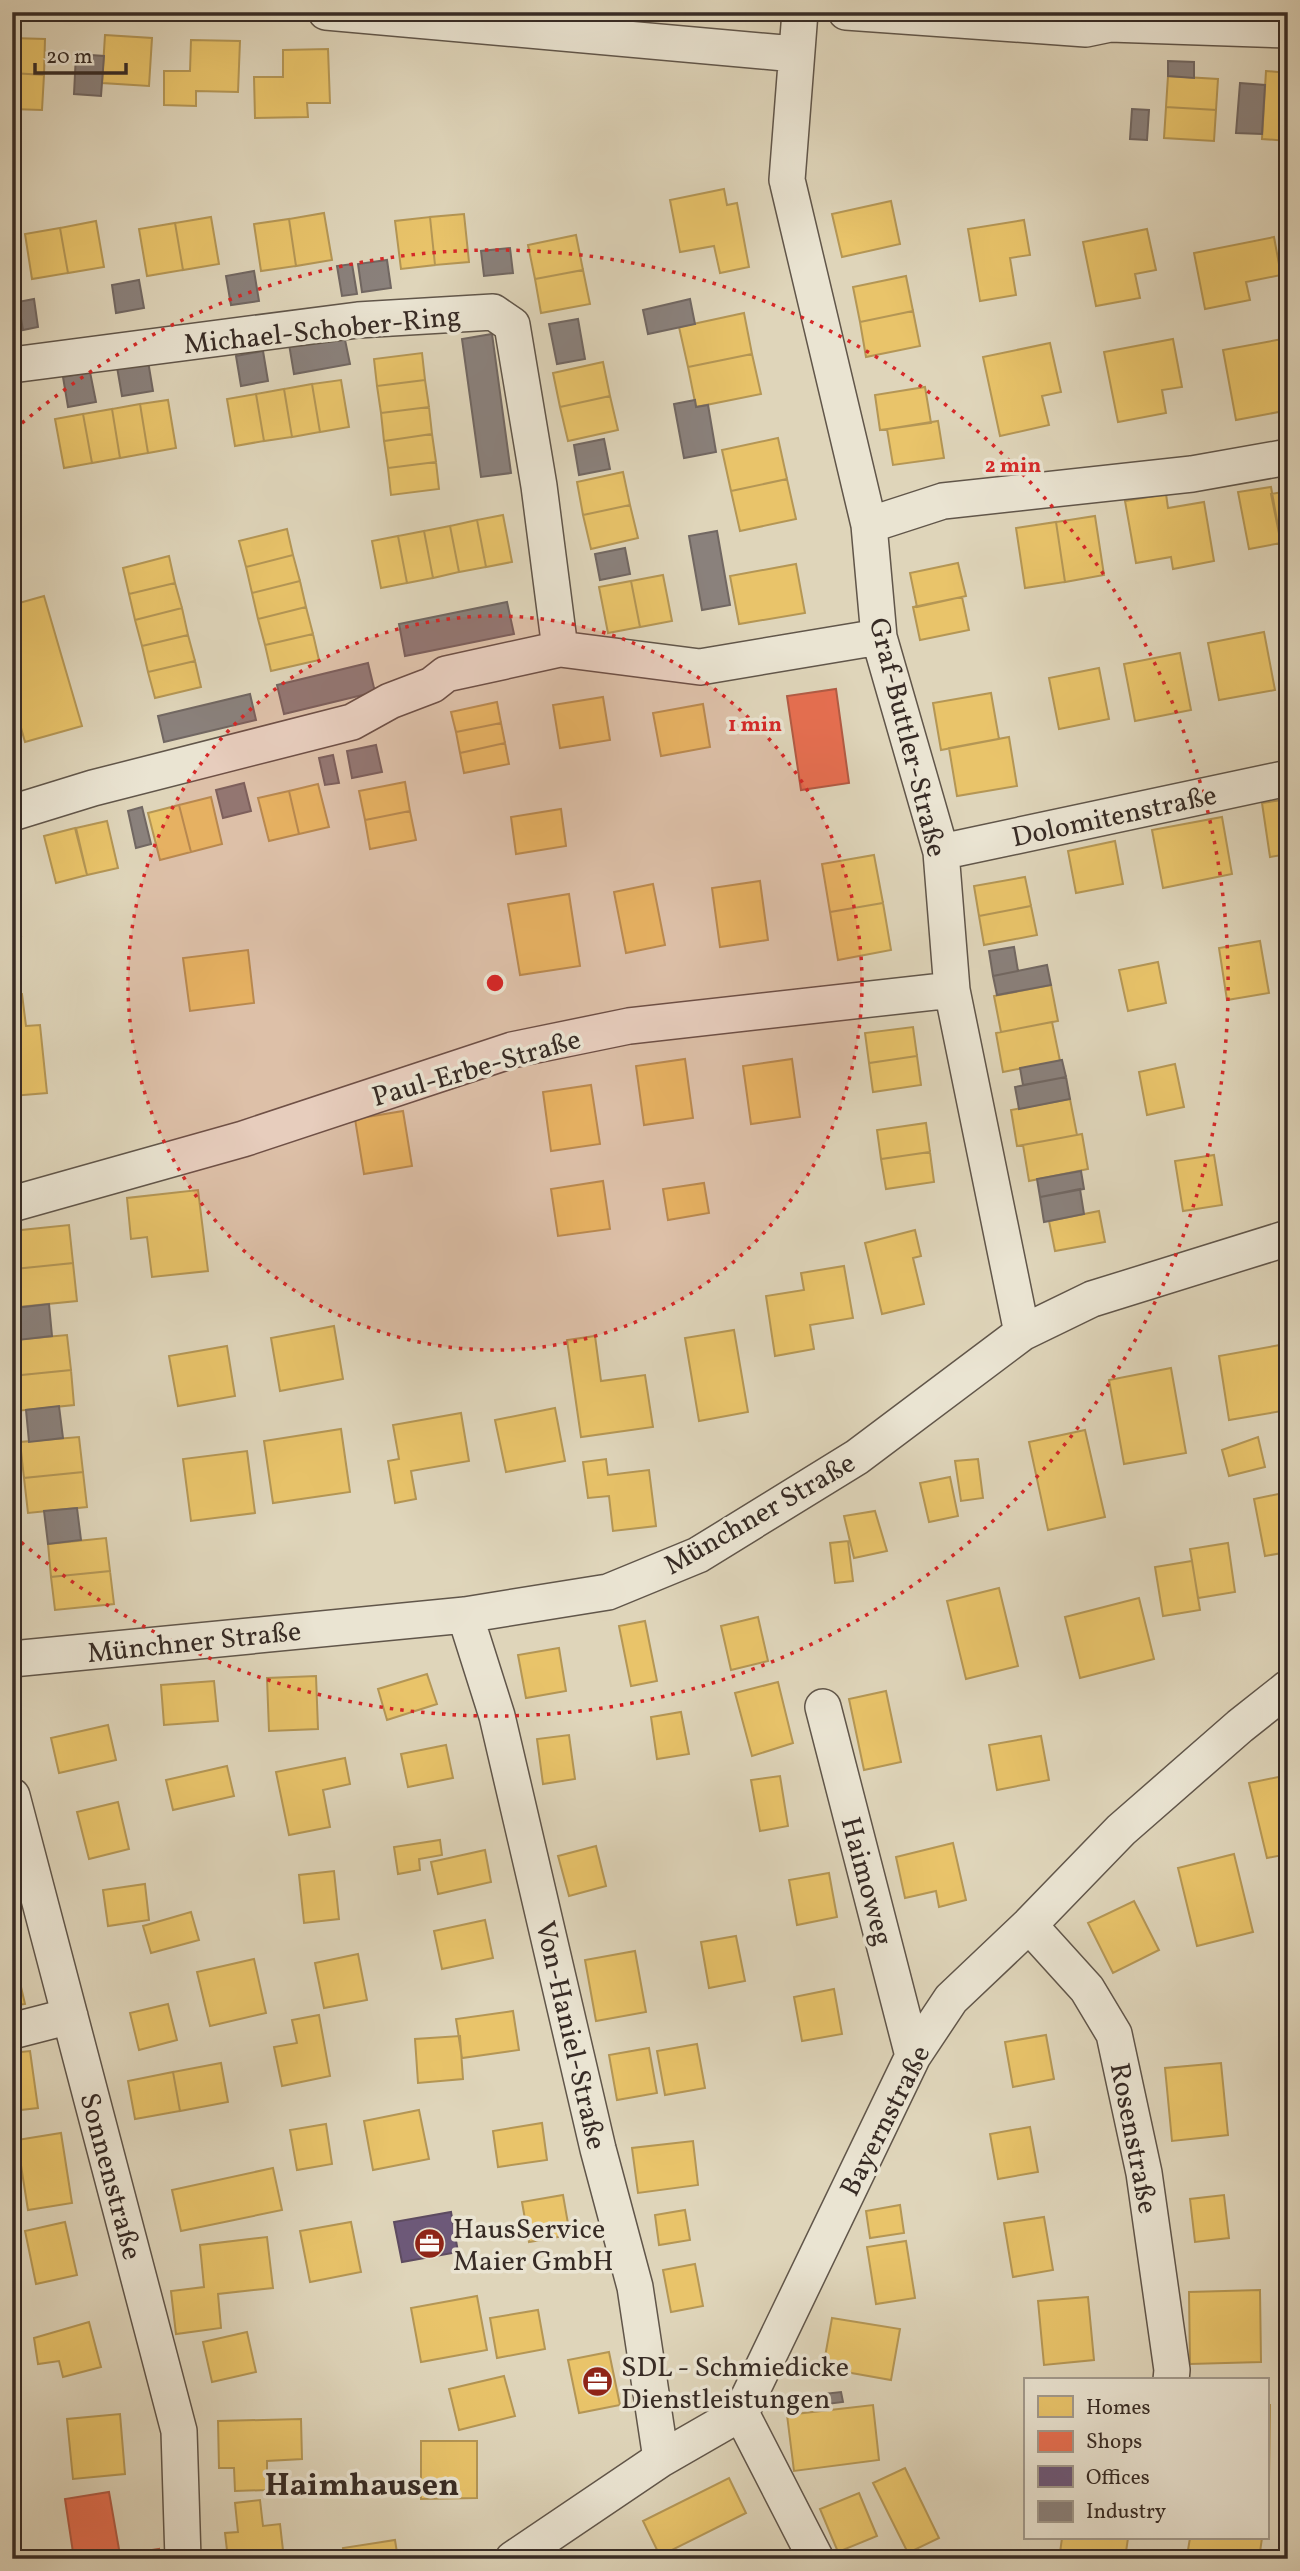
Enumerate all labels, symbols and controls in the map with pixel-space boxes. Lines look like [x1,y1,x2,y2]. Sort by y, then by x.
scale bar [35,32,126,76]
text: 20 m [46,43,92,72]
street label: Michael-Schober-Ring [182,298,463,365]
text: 2 min [985,452,1041,481]
street label: Graf-Buttler-Straße [858,614,955,861]
text: 1 min [728,711,782,740]
street label: Dolomitenstraße [1008,777,1221,858]
centre of rings [483,971,507,995]
street label: Paul-Erbe-Straße [368,1021,585,1118]
street label: Münchner Straße [657,1445,863,1586]
street label: Münchner Straße [85,1613,303,1674]
street label: Haimoweg [830,1813,901,1950]
street label: Von-Haniel-Straße [524,1917,615,2154]
street label: Bayernstraße [831,2039,941,2203]
street label: Rosenstraße [1099,2060,1166,2217]
street label: Sonnenstraße [69,2089,151,2264]
place label: HausService Maier GmbH [453,2211,614,2282]
office icon: HausService Maier GmbH [413,2227,447,2261]
place label: SDL - Schmiedicke Dienstleistungen [621,2349,849,2420]
office icon: SDL - Schmiedicke Dienstleistungen [581,2365,615,2399]
legend [1024,2378,1268,2540]
text: Homes [1086,2394,1151,2423]
text: Shops [1086,2428,1142,2457]
text: Offices [1086,2464,1150,2493]
district label: Haimhausen [265,2465,459,2509]
text: Industry [1086,2498,1167,2527]

